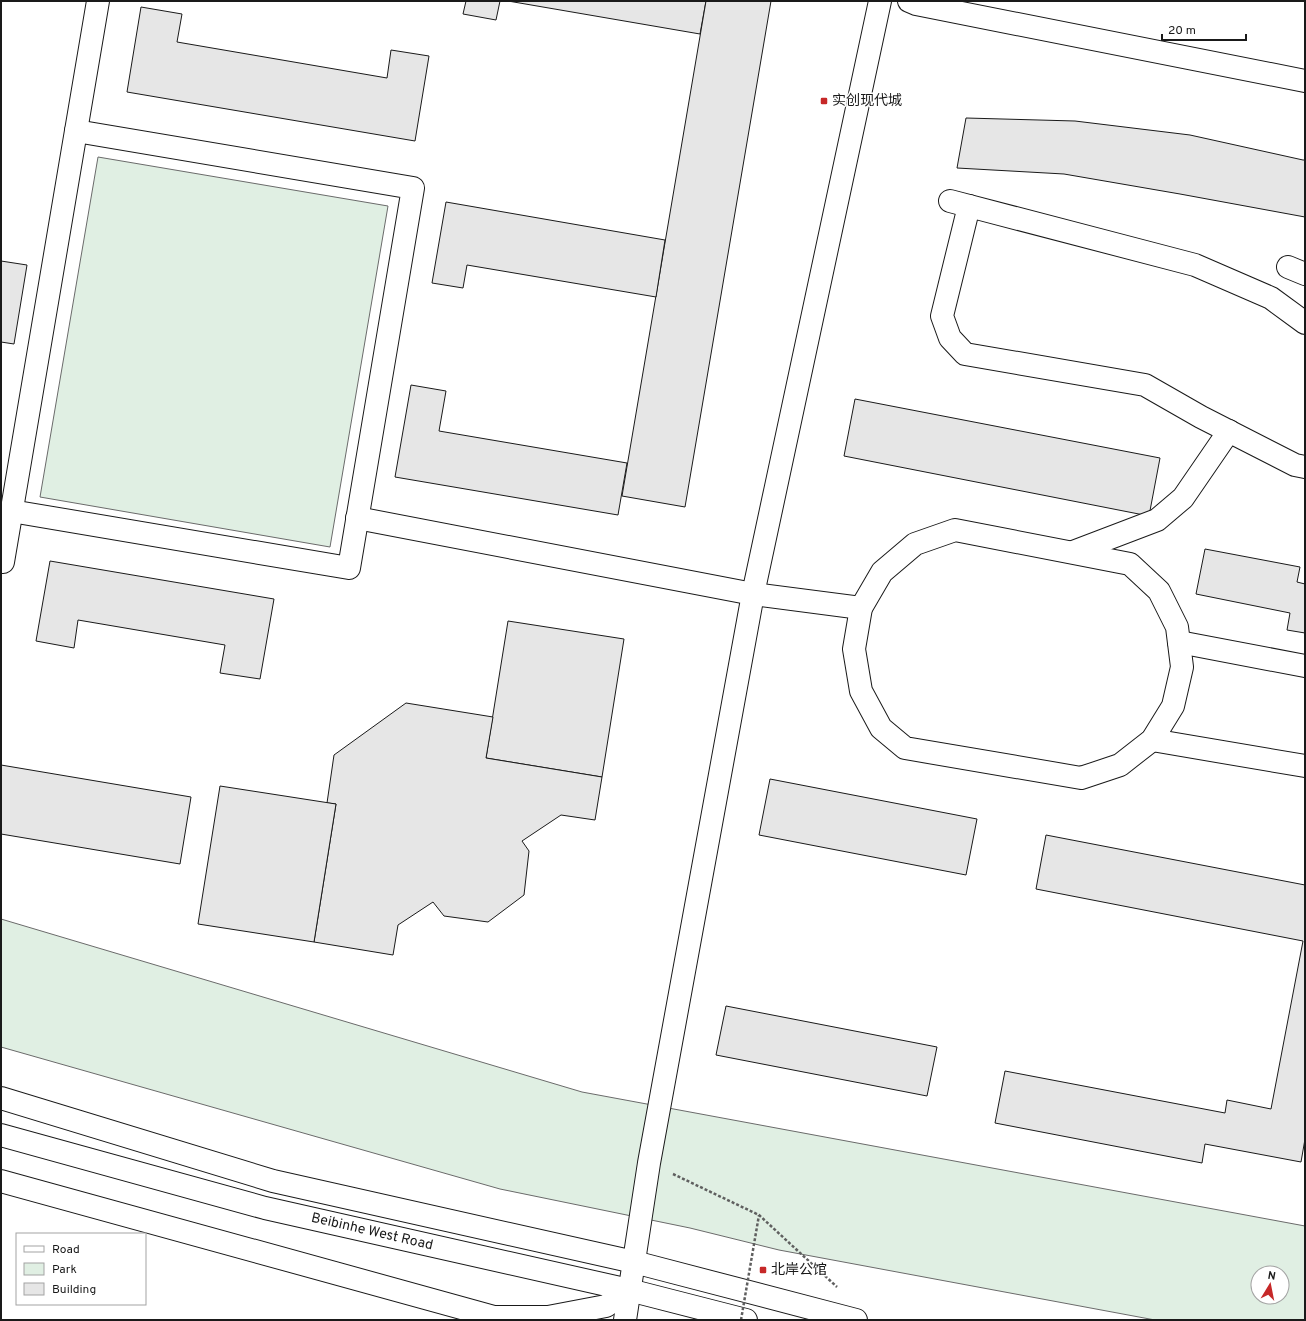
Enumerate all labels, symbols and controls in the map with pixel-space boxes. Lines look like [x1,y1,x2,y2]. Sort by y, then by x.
scale bar [1162,16,1246,42]
text: 20 m [1168,23,1196,39]
place label: 实创现代城 [832,92,902,110]
marker: 实创现代城 [819,96,829,106]
street label: Beibinhe West Road [309,1210,435,1254]
legend [16,1233,146,1305]
text: Road [52,1242,80,1258]
place label: 北岸公馆 [771,1261,827,1279]
text: Park [52,1262,77,1278]
marker: 北岸公馆 [758,1265,768,1275]
north arrow [1250,1265,1290,1305]
text: N [1266,1269,1277,1284]
text: Building [52,1282,96,1298]

